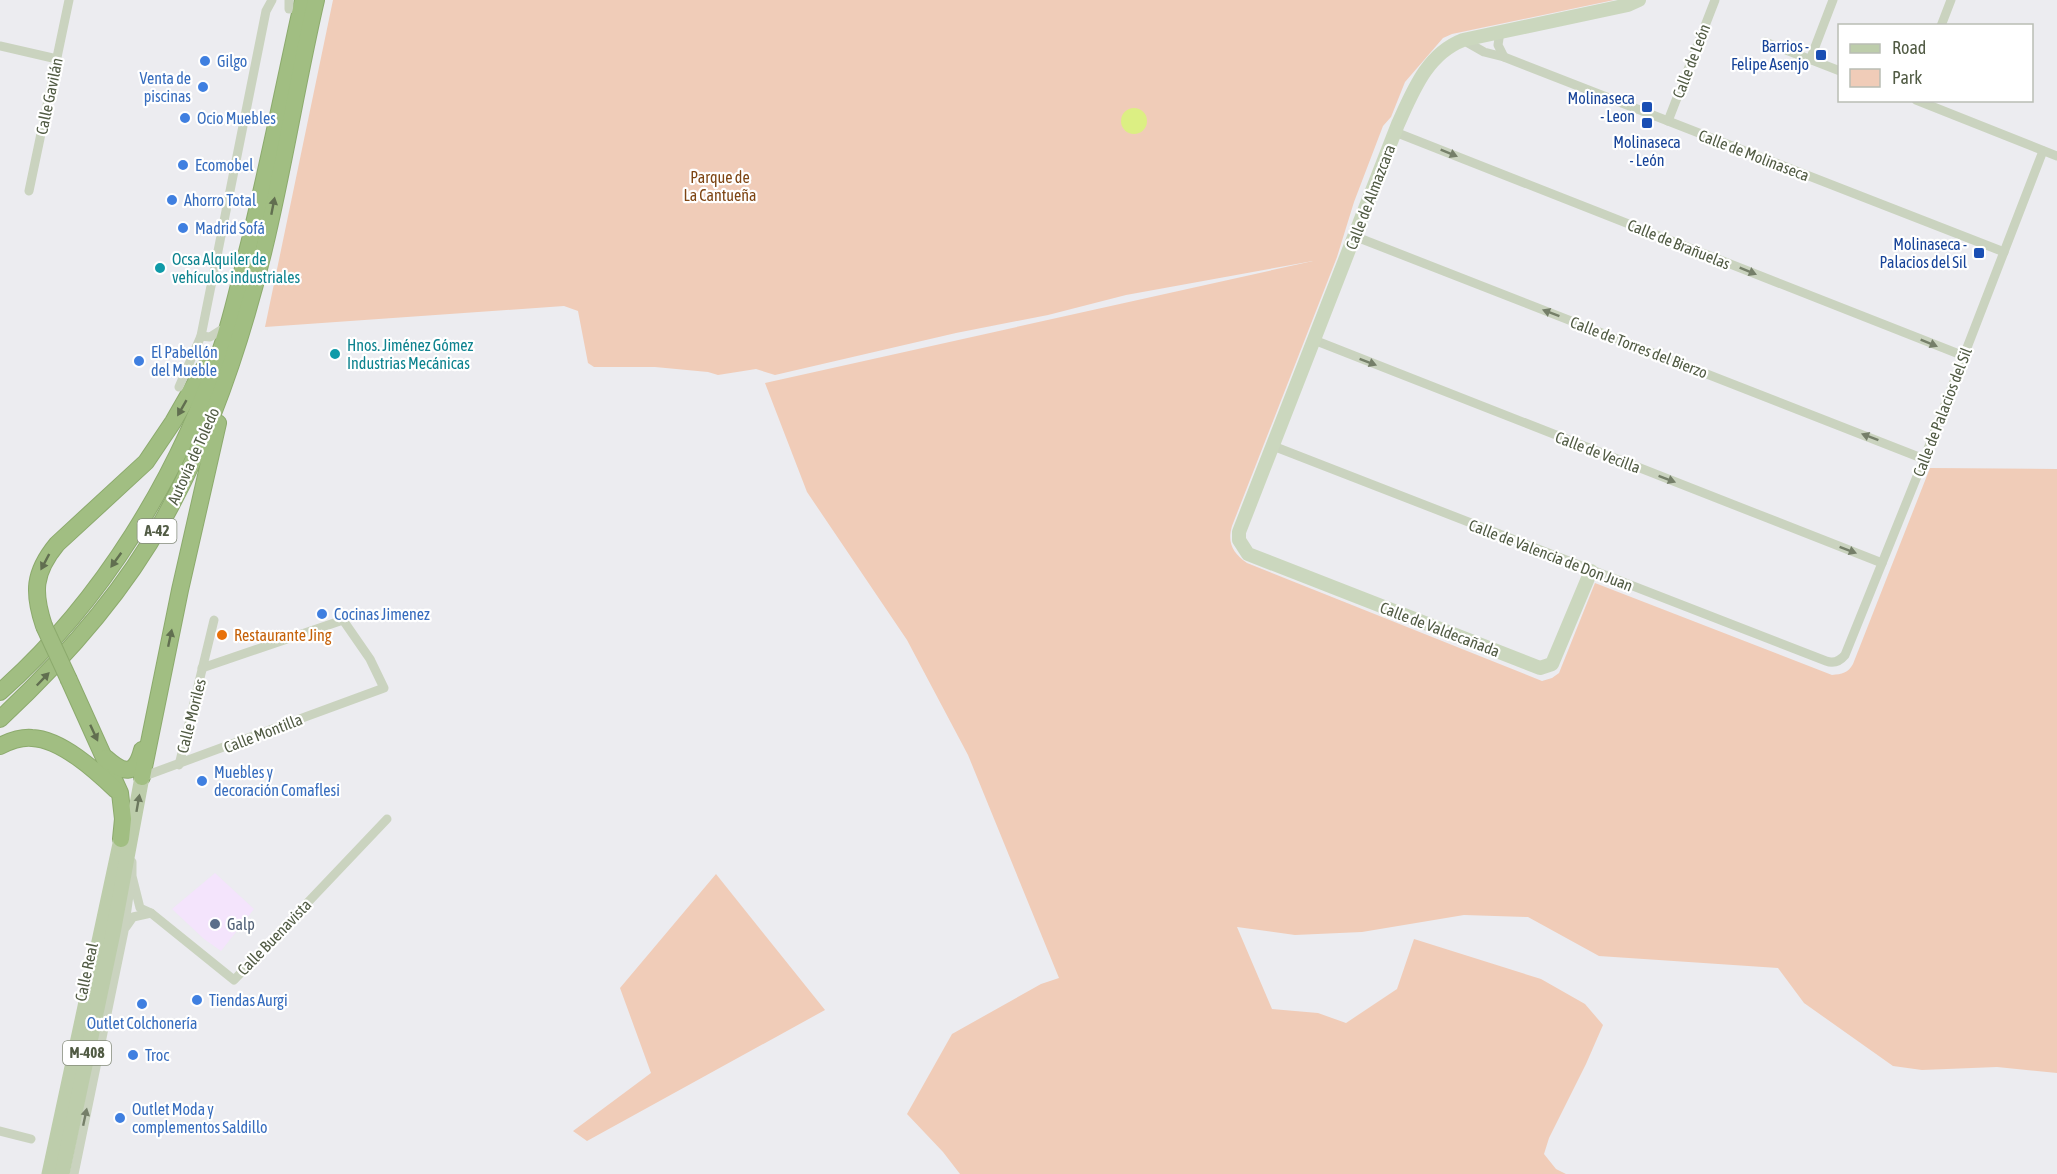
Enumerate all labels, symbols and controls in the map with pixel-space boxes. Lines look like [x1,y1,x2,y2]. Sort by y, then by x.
street label: Calle de León [1669,21,1713,101]
legend [1838,24,2033,102]
place label: Barrios - Felipe Asenjo [1731,37,1809,74]
text: Road [1892,37,1926,58]
marker: Barrios - Felipe Asenjo [1814,48,1828,62]
place label: Gilgo [217,52,247,71]
marker: Gilgo [198,54,212,68]
street label: Calle Gavilán [32,56,66,136]
text: Park [1892,67,1922,88]
place label: Venta de piscinas [140,69,191,106]
marker: Venta de piscinas [196,80,210,94]
place label: Molinaseca - Leon [1567,89,1635,125]
marker: Molinaseca - Leon [1640,100,1654,114]
place label: Ocio Muebles [197,109,276,127]
marker: Ocio Muebles [178,111,192,125]
marker: Molinaseca - León [1640,116,1654,130]
street label: Calle de Molinaseca [1696,126,1812,184]
place label: Molinaseca - León [1613,133,1681,169]
street label: Calle de Almazcara [1342,142,1398,252]
one-way arrow [1440,149,1458,158]
place label: Ecomobel [195,156,254,174]
marker: Ecomobel [176,158,190,172]
park label: Parque de La Cantueña [683,168,757,204]
place label: Ahorro Total [184,191,257,209]
marker: Ahorro Total [165,193,179,207]
one-way arrow [269,197,278,216]
street label: Calle de Brañuelas [1625,215,1733,273]
place label: Madrid Sofá [195,219,265,237]
marker: Madrid Sofá [176,221,190,235]
place label: Molinaseca - Palacios del Sil [1879,235,1968,271]
marker: Molinaseca - Palacios del Sil [1972,246,1986,260]
place label: Ocsa Alquiler de vehículos industriales [172,250,300,286]
marker: Ocsa Alquiler de vehículos industriales [153,261,167,275]
one-way arrow [1739,267,1757,276]
one-way arrow [1542,307,1560,317]
street label: Calle de Torres del Bierzo [1568,313,1710,381]
place label: Hnos. Jiménez Gómez Industrias Mecánicas [347,336,474,372]
one-way arrow [1920,338,1938,348]
place label: El Pabellón del Mueble [151,343,218,379]
street label: Calle de Palacios del Sil [1909,344,1975,479]
marker: Hnos. Jiménez Gómez Industrias Mecánicas [328,347,342,361]
marker: El Pabellón del Mueble [132,354,146,368]
one-way arrow [1359,357,1377,367]
one-way arrow [176,400,187,416]
street label: Autovía de Toledo [164,405,222,507]
street label: Calle de Vecilla [1553,428,1643,476]
one-way arrow [1860,432,1878,442]
one-way arrow [1658,475,1676,484]
street label: Calle de Valencia de Don Juan [1466,515,1636,595]
road number: A-42 [138,519,176,543]
one-way arrow [1840,545,1858,555]
one-way arrow [111,552,123,567]
one-way arrow [40,553,50,570]
street label: Calle de Valdecañada [1378,598,1502,660]
place label: Cocinas Jimenez [334,605,430,623]
marker: Cocinas Jimenez [315,607,329,621]
place label: Restaurante Jing [234,626,332,645]
one-way arrow [166,628,175,647]
marker: Restaurante Jing [215,628,229,642]
one-way arrow [35,672,49,686]
street label: Calle Moriles [173,677,209,755]
street label: Calle Montilla [221,710,305,756]
one-way arrow [89,724,98,741]
place label: Muebles y decoración Comaflesi [214,763,340,799]
marker: Muebles y decoración Comaflesi [195,774,209,788]
one-way arrow [134,793,143,812]
street label: Calle Buenavista [233,895,315,979]
place label: Galp [227,915,255,934]
marker: Galp [208,917,222,931]
street label: Calle Real [71,940,101,1003]
place label: Tiendas Aurgi [209,991,288,1010]
marker: Tiendas Aurgi [190,993,204,1007]
marker: Outlet Colchonería [135,997,149,1011]
place label: Outlet Colchonería [87,1014,197,1032]
road number: M-408 [63,1041,111,1065]
place label: Troc [145,1046,169,1064]
marker: Troc [126,1048,140,1062]
place label: Outlet Moda y complementos Saldillo [132,1100,268,1137]
one-way arrow [81,1107,90,1126]
marker: Outlet Moda y complementos Saldillo [113,1111,127,1125]

